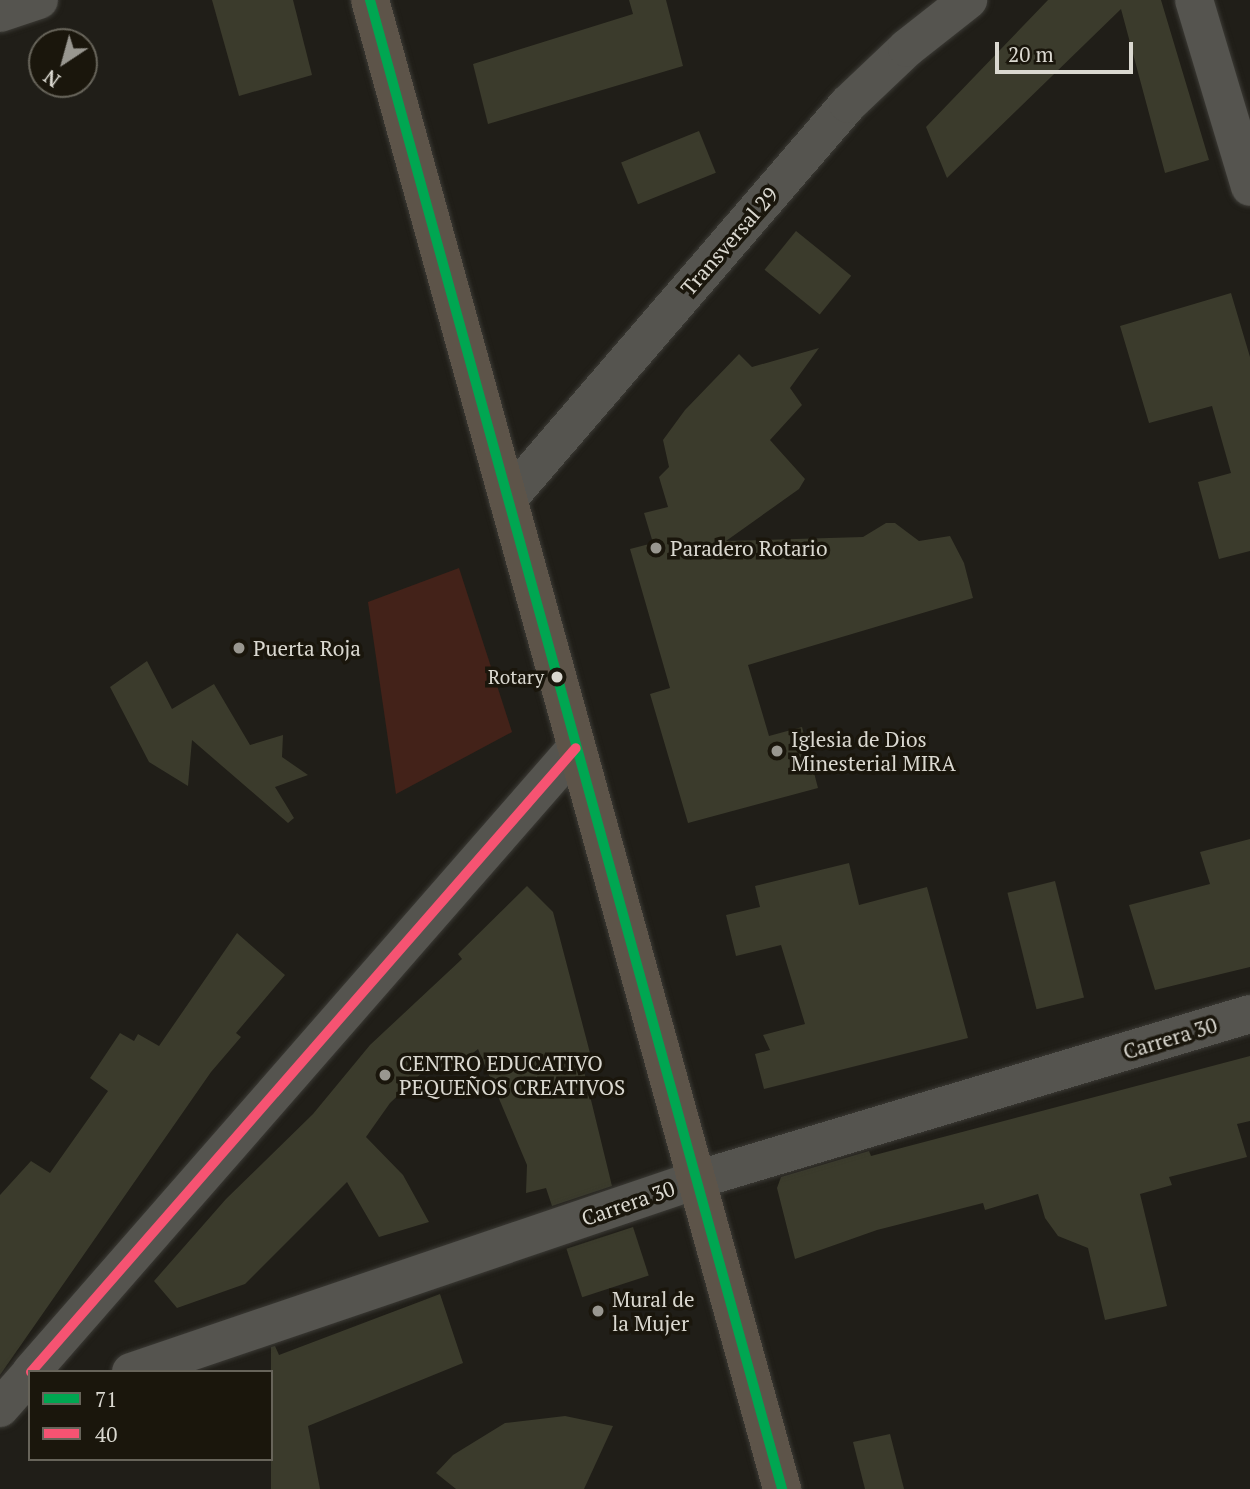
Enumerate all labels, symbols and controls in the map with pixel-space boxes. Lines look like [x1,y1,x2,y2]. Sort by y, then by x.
north arrow [28,28,98,98]
scale bar [998,28,1136,72]
text: 20 m [1008,40,1054,68]
text: N [38,64,65,93]
street label: Transversal 29 [675,182,783,300]
place label: Paradero Rotario [670,535,828,561]
marker: Paradero Rotario [648,540,664,556]
place label: Puerta Roja [253,635,361,661]
marker: Puerta Roja [231,640,247,656]
place label: Rotary [488,666,544,688]
marker: Rotary [550,670,564,684]
place label: Iglesia de Dios Minesterial MIRA [791,726,956,776]
marker: Iglesia de Dios Minesterial MIRA [769,743,785,759]
street label: Carrera 30 [1120,1012,1220,1064]
place label: CENTRO EDUCATIVO PEQUEÑOS CREATIVOS [399,1050,625,1100]
marker: CENTRO EDUCATIVO PEQUEÑOS CREATIVOS [377,1067,393,1083]
street label: Carrera 30 [578,1175,678,1231]
place label: Mural de la Mujer [612,1286,695,1336]
marker: Mural de la Mujer [590,1303,606,1319]
legend [28,1370,273,1461]
text: 71 [95,1385,117,1413]
text: 40 [95,1420,117,1448]

